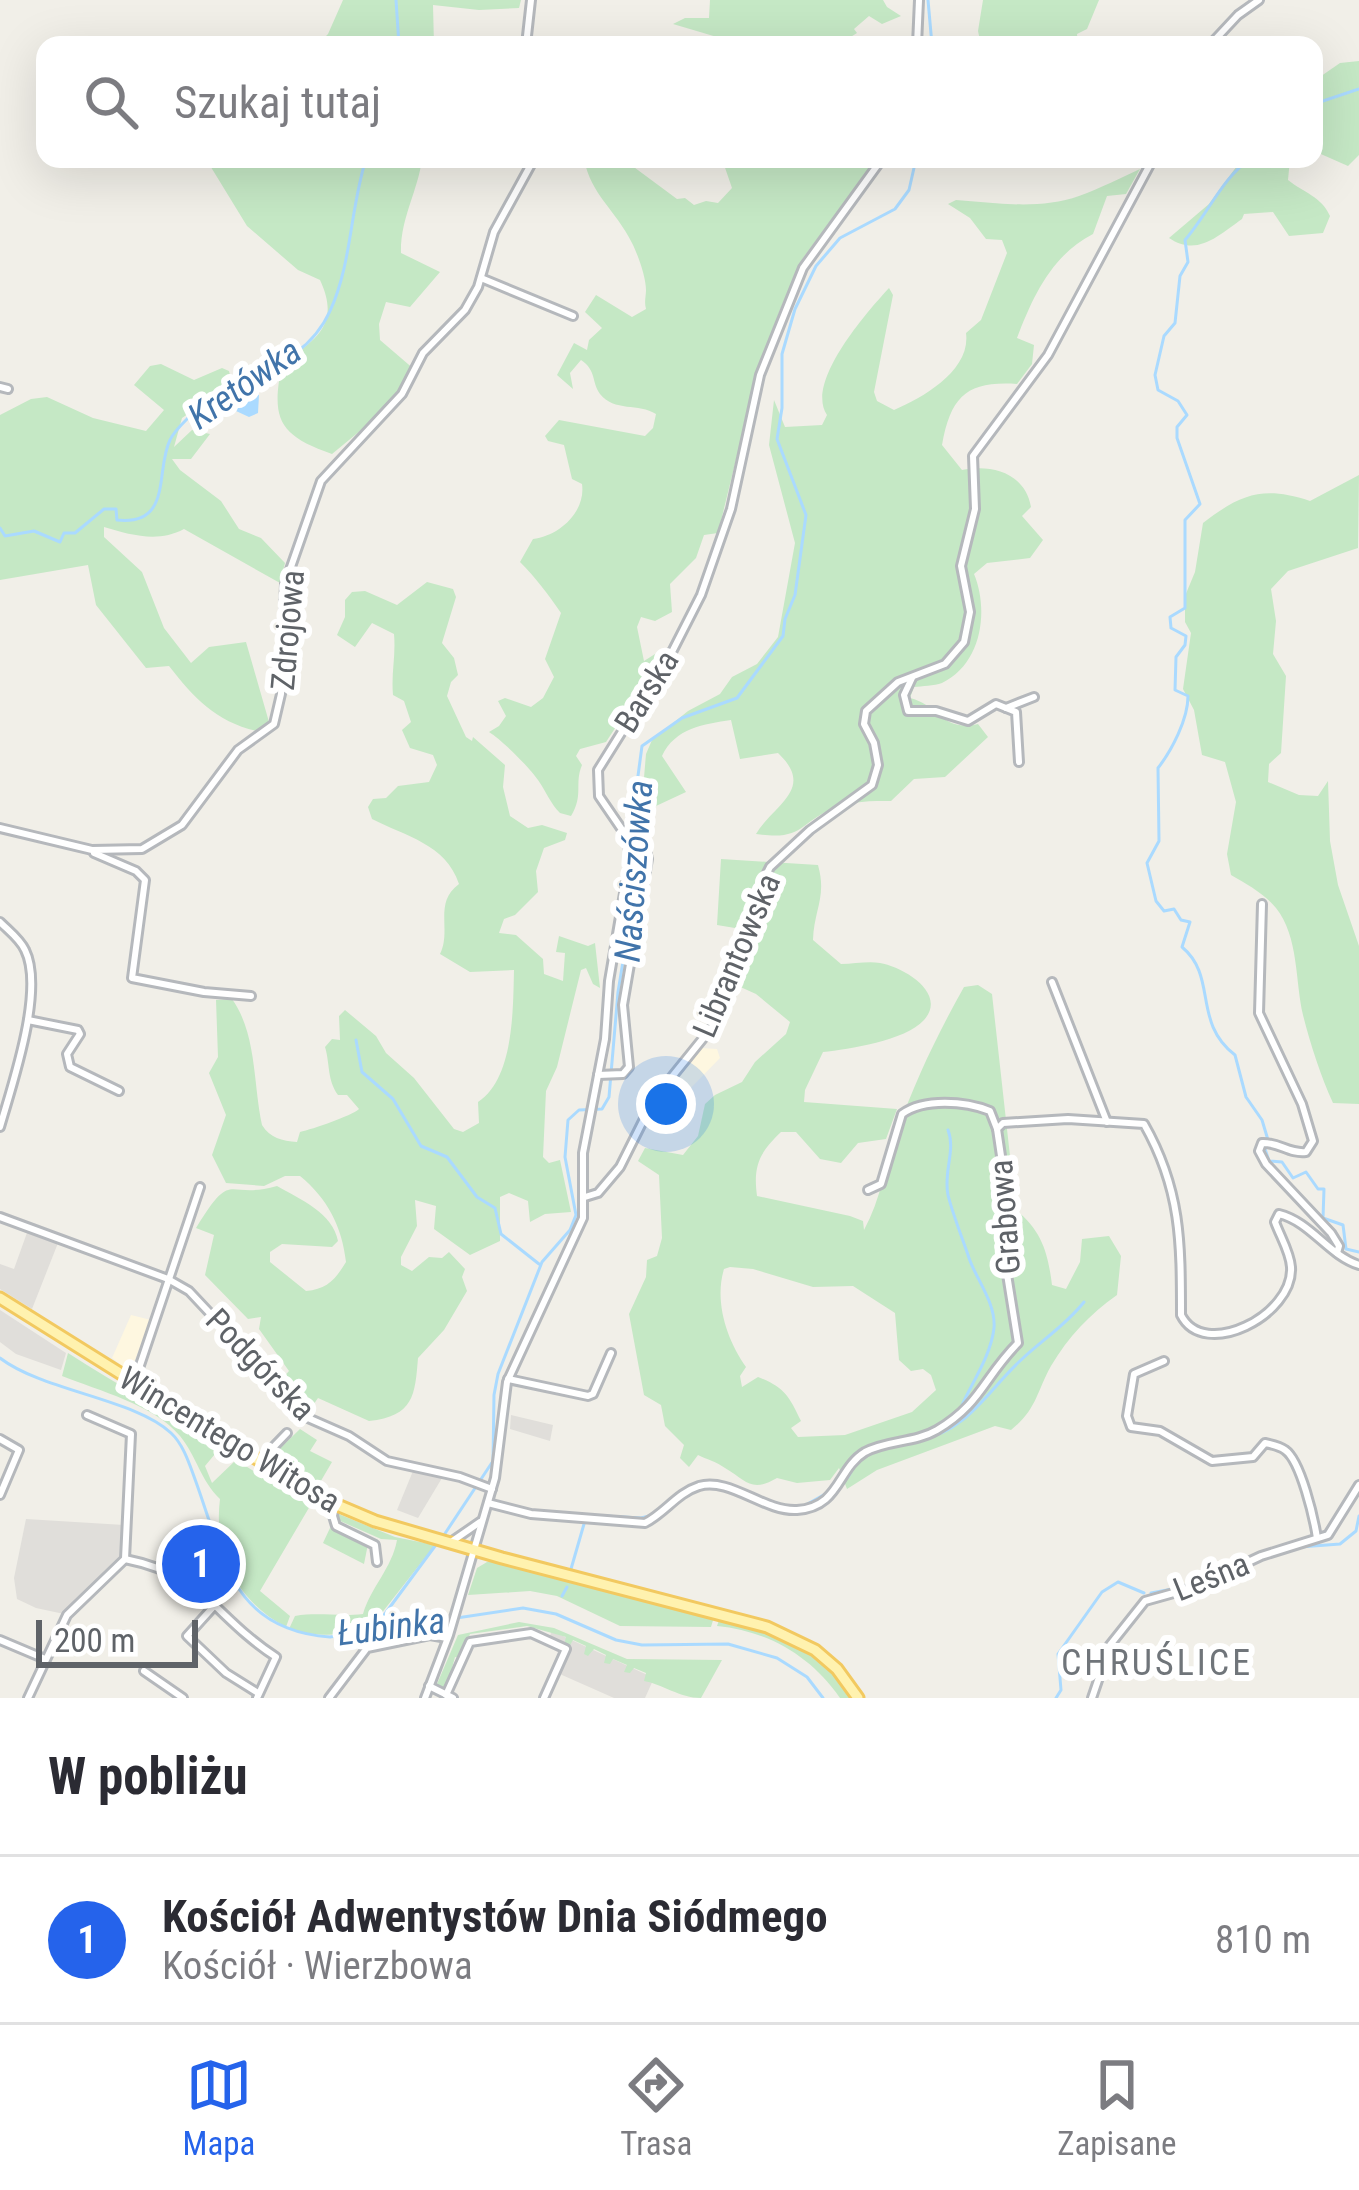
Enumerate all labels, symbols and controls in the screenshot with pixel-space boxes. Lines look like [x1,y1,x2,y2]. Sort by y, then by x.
search box [36,36,1323,168]
icon: search [78,69,144,135]
text: Szukaj tutaj [174,76,381,129]
water label: Kretówka [180,330,309,438]
street label: Zdrojowa [263,568,312,692]
street label: Barska [606,643,687,740]
water label: Naściszówka [607,779,661,963]
street label: Librantowska [685,868,788,1043]
your location [636,1074,696,1134]
street label: Grabowa [981,1158,1028,1276]
street label: Podgórska [198,1301,323,1428]
street label: Wincentego Witosa [112,1358,347,1521]
pin: 1 [162,1519,240,1609]
street label: Leśna [1168,1544,1255,1609]
water label: Łubinka [335,1600,447,1654]
scale bar [36,1614,198,1667]
text: 200 m [54,1621,135,1660]
district label: CHRUŚLICE [1061,1641,1253,1684]
text: W pobliżu [48,1747,248,1806]
text: Kościół Adwentystów Dnia Siódmego [162,1890,828,1943]
text: 1 [77,1917,97,1963]
text: 810 m [1215,1917,1311,1963]
text: Kościół · Wierzbowa [162,1943,473,1989]
tab: Mapa [182,2052,255,2163]
tab: Trasa [620,2052,692,2163]
tab: Zapisane [1057,2052,1176,2163]

